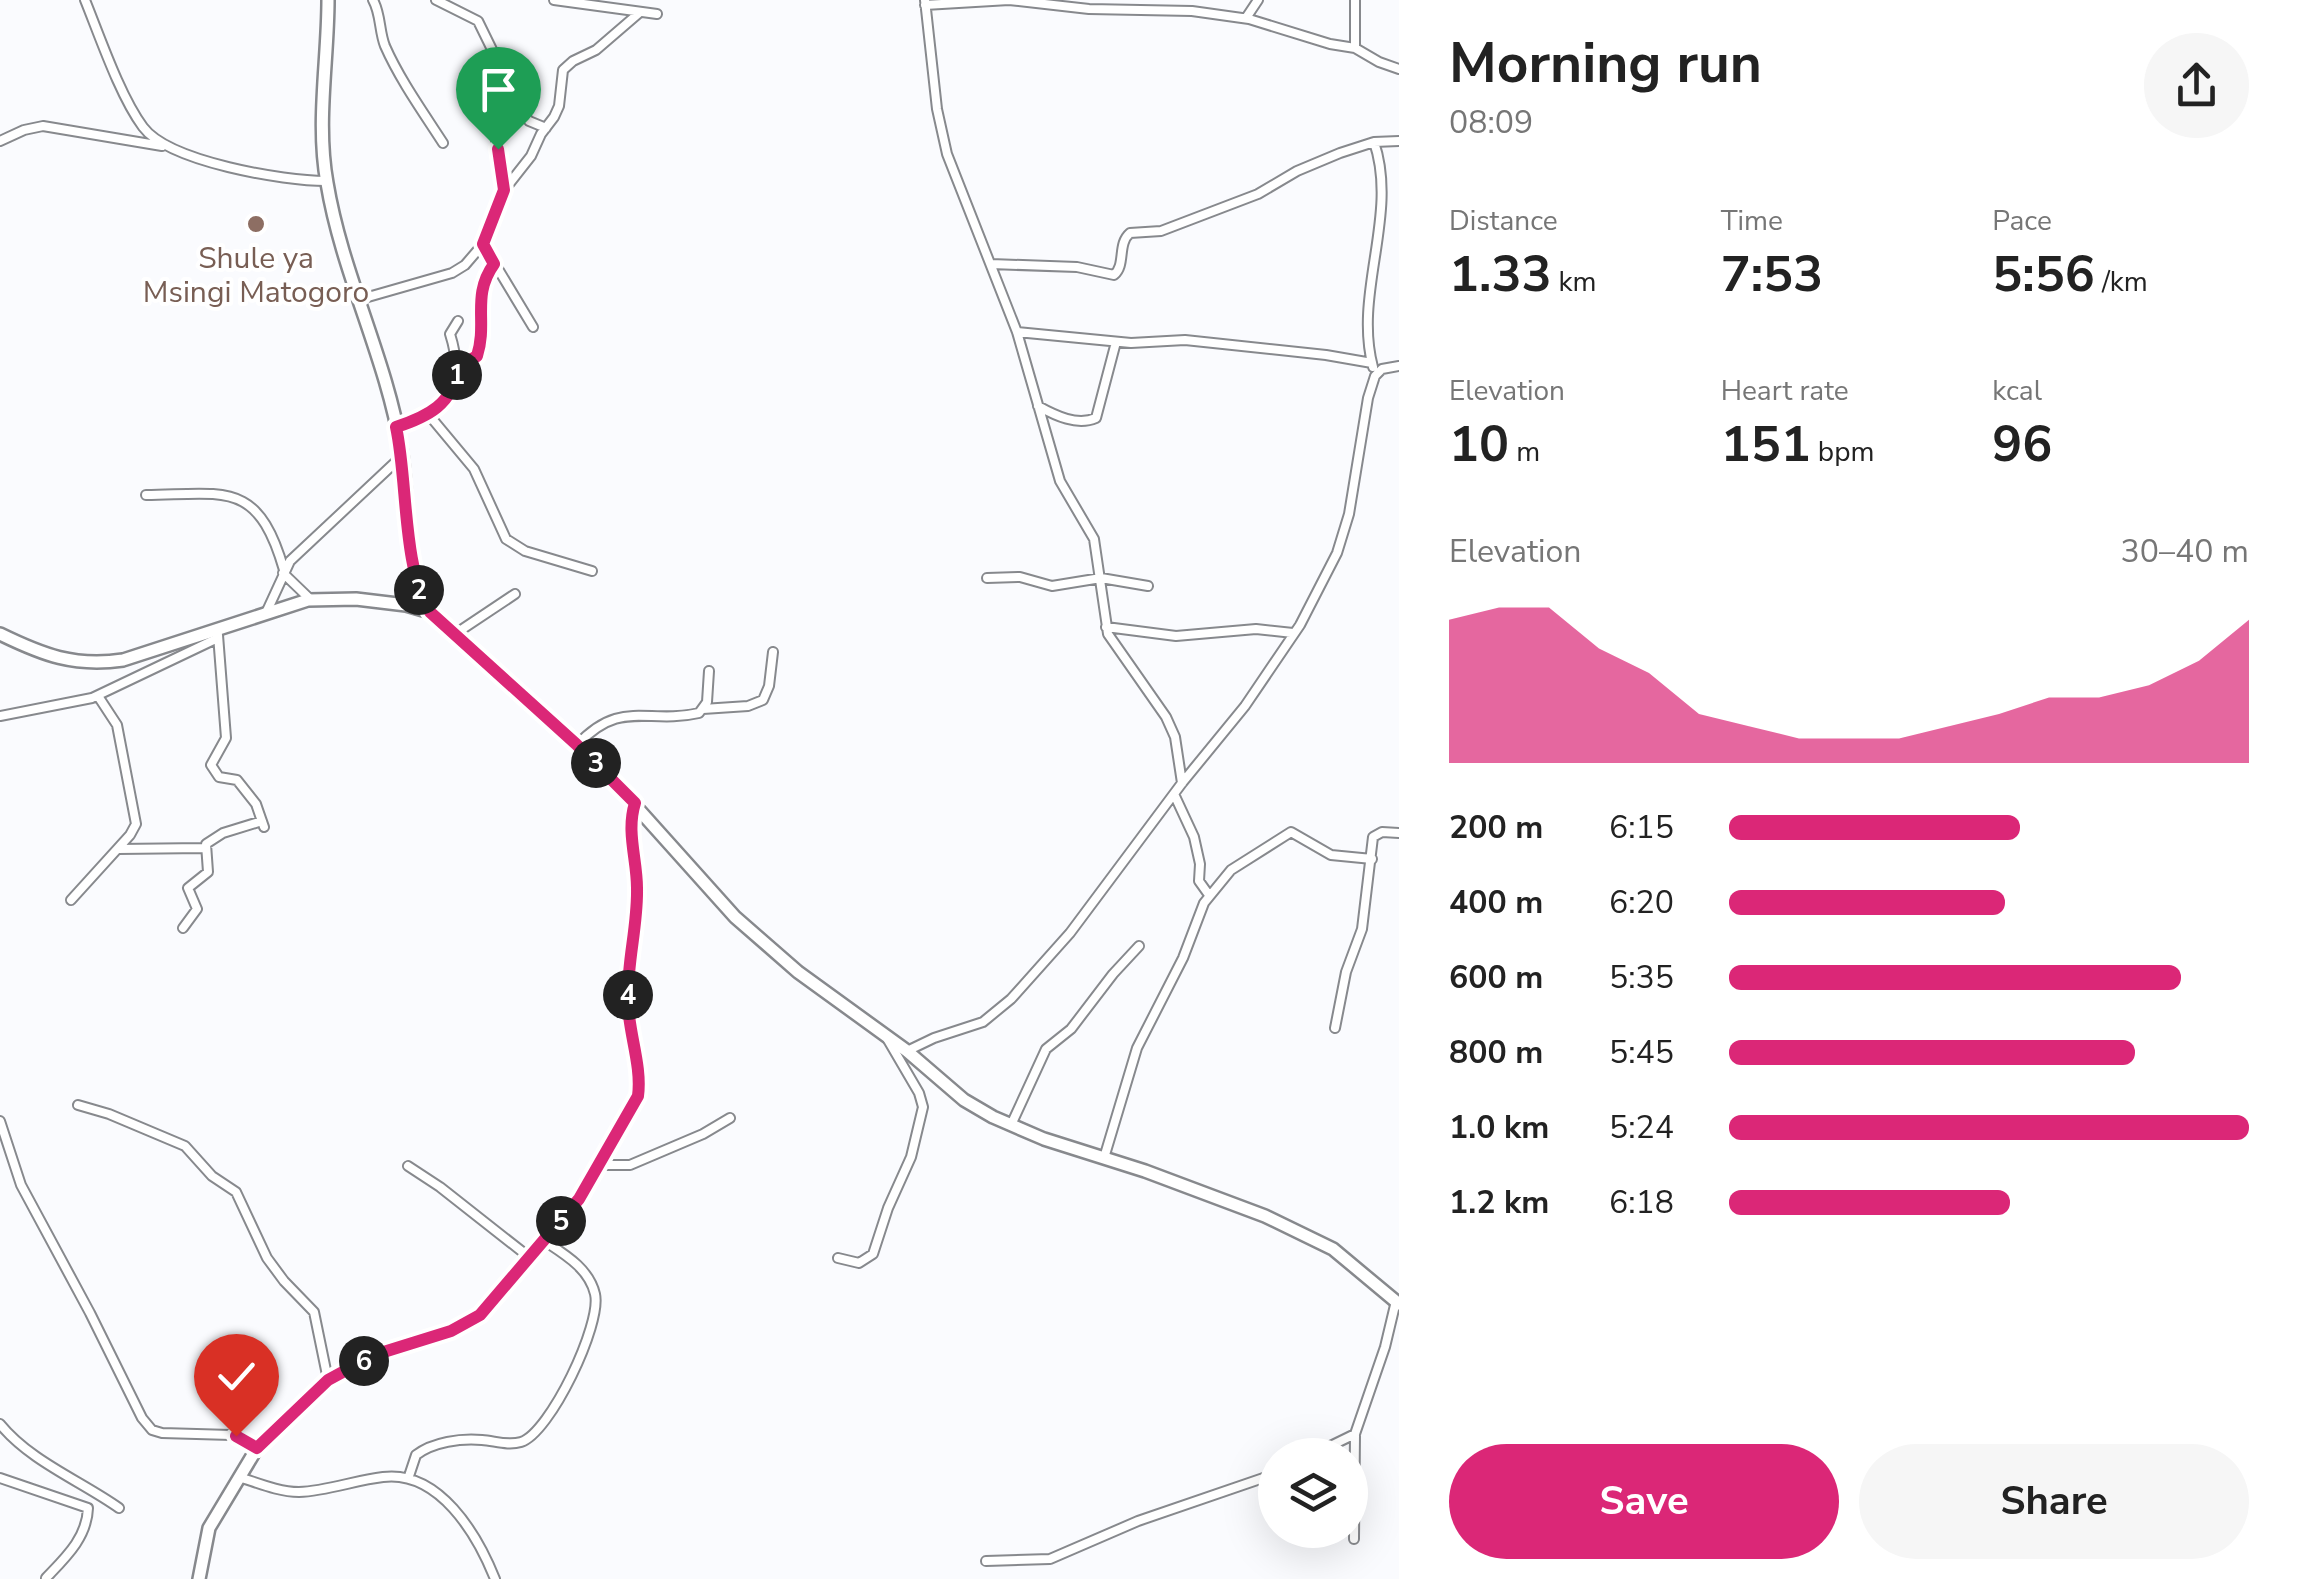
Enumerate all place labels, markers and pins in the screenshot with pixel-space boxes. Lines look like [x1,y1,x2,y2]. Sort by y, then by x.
pin [456,47,541,150]
marker: Shule ya Msingi Matogoro [245,213,267,235]
place label: Shule ya Msingi Matogoro [143,238,369,313]
pin: 1 [432,350,482,400]
pin: 2 [394,565,444,615]
pin: 3 [571,738,621,788]
pin: 4 [603,970,653,1020]
pin: 5 [536,1196,586,1246]
pin [194,1334,279,1437]
pin: 6 [339,1336,389,1386]

